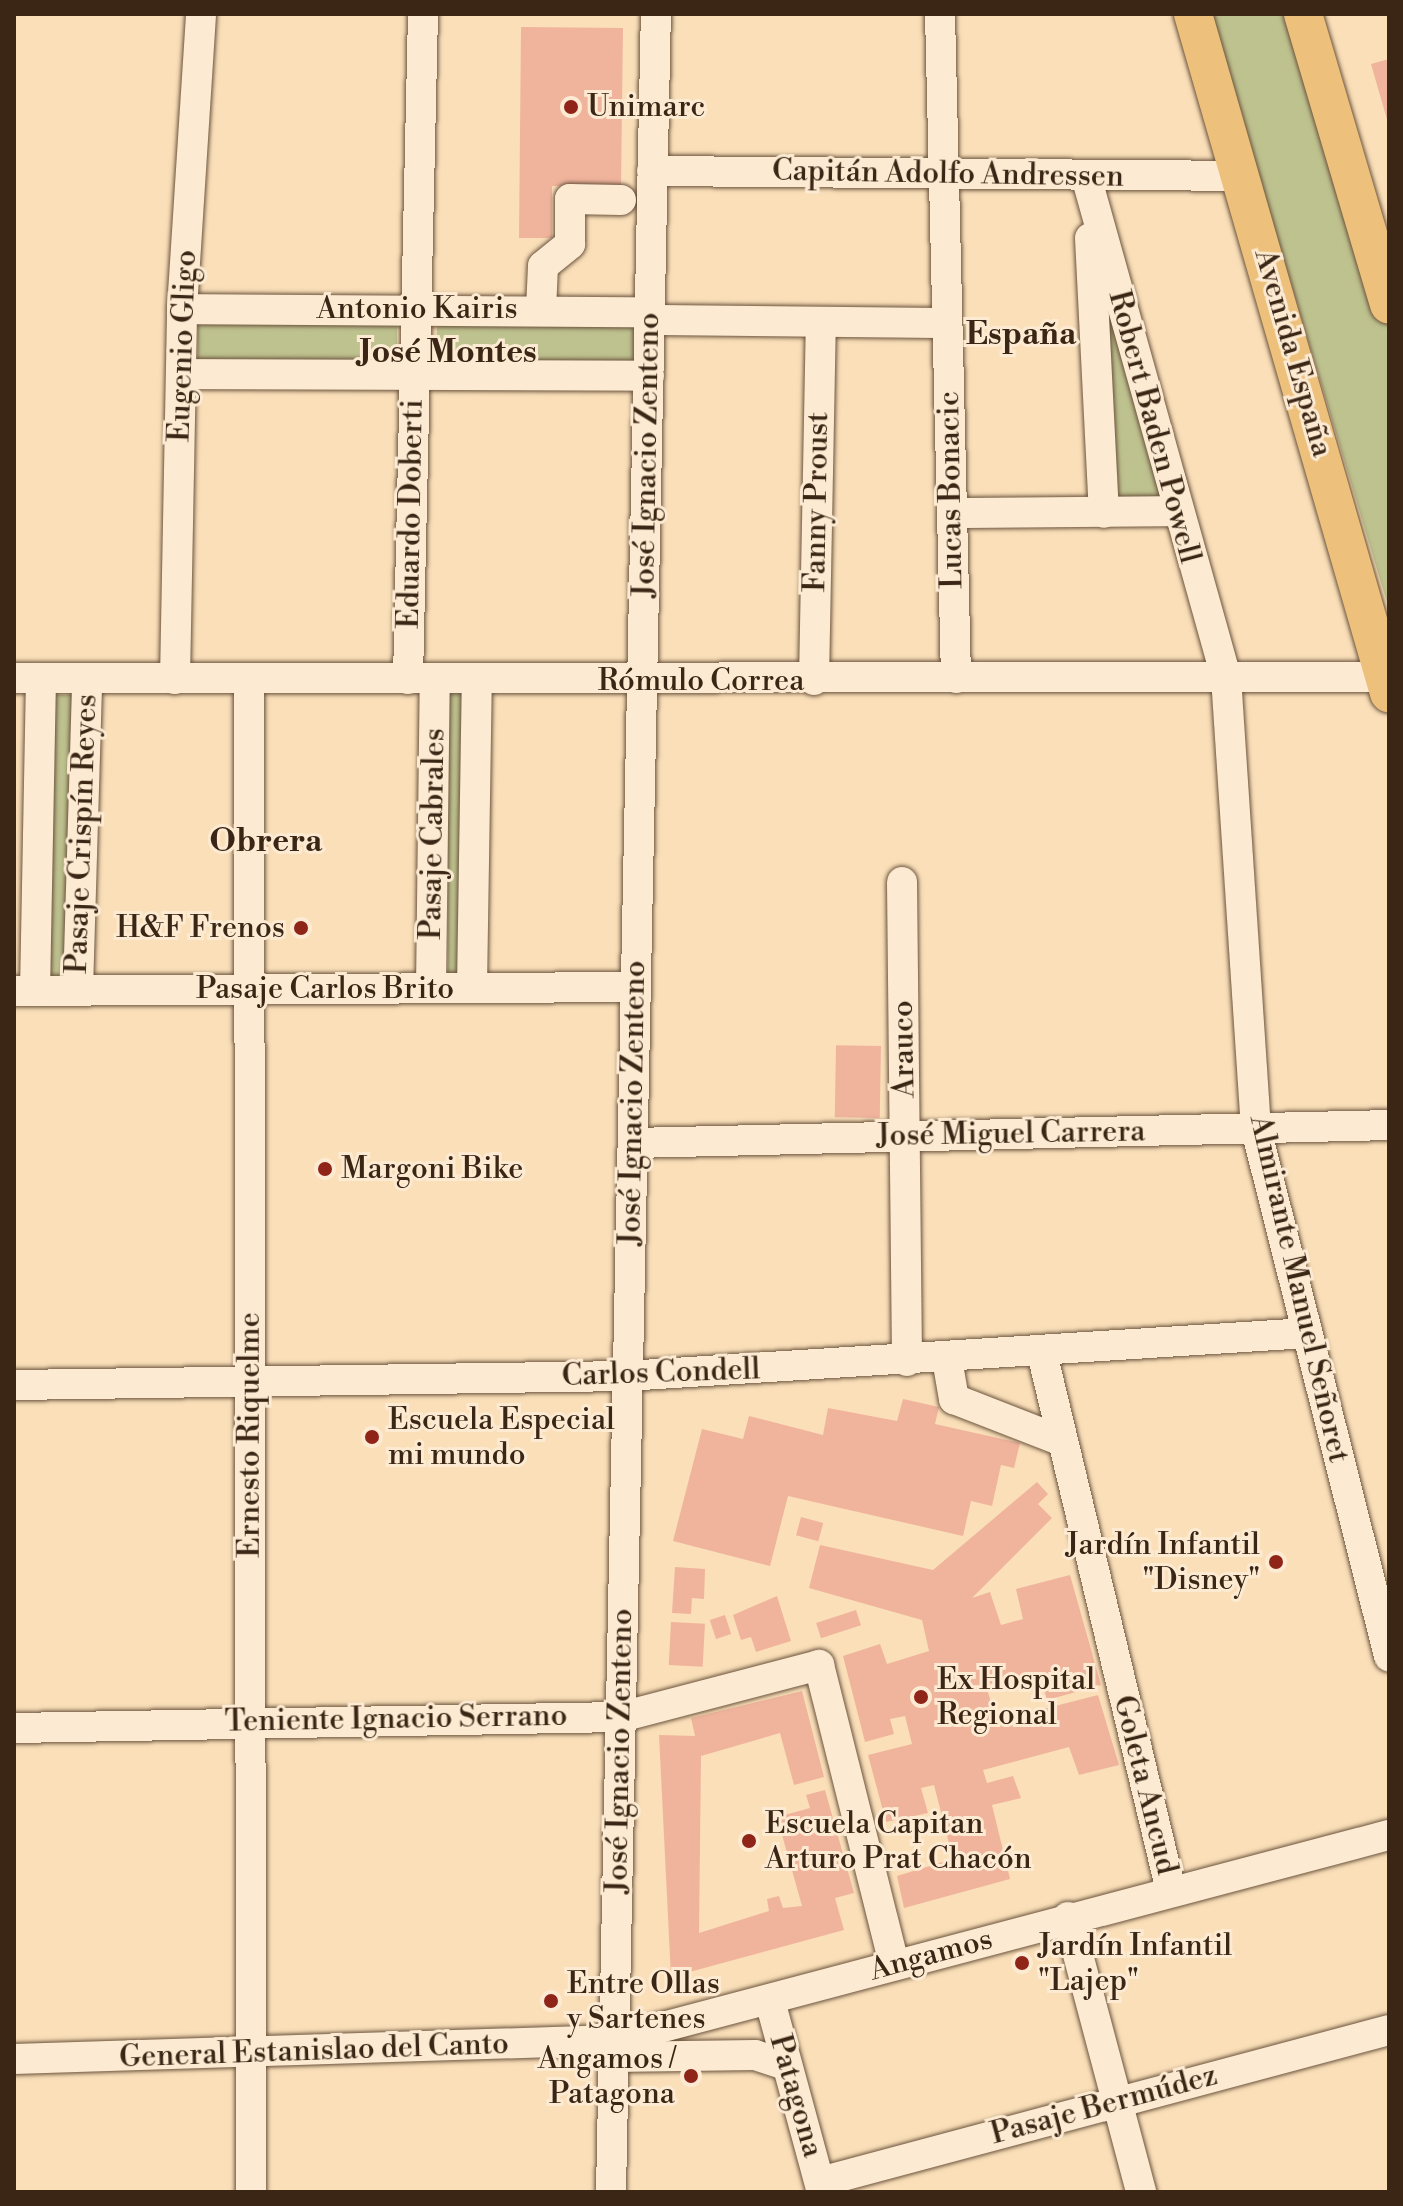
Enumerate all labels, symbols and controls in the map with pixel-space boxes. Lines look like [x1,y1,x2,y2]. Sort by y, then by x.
place label: Unimarc [587,89,705,125]
marker: Unimarc [562,98,580,116]
street label: Capitán Adolfo Andressen [772,153,1124,195]
street label: Avenida España [1246,245,1340,461]
street label: Eugenio Gligo [162,249,204,443]
street label: Robert Baden Powell [1100,287,1208,567]
street label: Antonio Kairis [316,291,518,327]
street label: José Ignacio Zenteno [627,312,667,598]
district label: España [966,315,1076,353]
district label: José Montes [359,333,537,371]
street label: Lucas Bonacic [931,391,971,589]
street label: Eduardo Doberti [391,399,431,629]
street label: Fanny Proust [797,412,837,592]
street label: Rómulo Correa [598,663,804,699]
street label: Pasaje Crispín Reyes [59,694,105,974]
street label: Pasaje Cabrales [413,728,453,940]
district label: Obrera [210,822,322,860]
place label: H&F Frenos [116,910,285,946]
marker: H&F Frenos [292,919,310,937]
street label: José Ignacio Zenteno [613,960,653,1246]
street label: Pasaje Carlos Brito [196,971,454,1007]
street label: Arauco [885,1000,923,1098]
street label: Almirante Manuel Señoret [1241,1112,1357,1466]
street label: José Miguel Carrera [876,1114,1146,1154]
place label: Margoni Bike [341,1151,523,1187]
marker: Margoni Bike [316,1160,334,1178]
street label: Ernesto Riquelme [232,1312,268,1558]
street label: Carlos Condell [561,1352,761,1394]
place label: Escuela Especial mi mundo [388,1402,615,1472]
marker: Escuela Especial mi mundo [363,1428,381,1446]
place label: Jardín Infantil "Disney" [1066,1527,1260,1598]
marker: Jardín Infantil "Disney" [1267,1553,1285,1571]
street label: José Ignacio Zenteno [600,1608,640,1894]
place label: Ex Hospital Regional [937,1662,1095,1732]
marker: Ex Hospital Regional [912,1688,930,1706]
street label: Goleta Ancud [1105,1692,1185,1878]
street label: Teniente Ignacio Serrano [224,1698,568,1740]
place label: Escuela Capitan Arturo Prat Chacón [765,1806,1032,1876]
marker: Escuela Capitan Arturo Prat Chacón [740,1832,758,1850]
street label: Angamos [866,1921,996,1989]
place label: Jardín Infantil "Lajep" [1038,1928,1232,1998]
marker: Jardín Infantil "Lajep" [1013,1954,1031,1972]
place label: Entre Ollas y Sartenes [567,1966,720,2036]
marker: Entre Ollas y Sartenes [542,1992,560,2010]
street label: General Estanislao del Canto [119,2026,509,2076]
street label: Patagona [761,2031,831,2161]
place label: Angamos / Patagona [538,2041,675,2112]
street label: Pasaje Bermúdez [987,2057,1221,2153]
marker: Angamos / Patagona [682,2067,700,2085]

